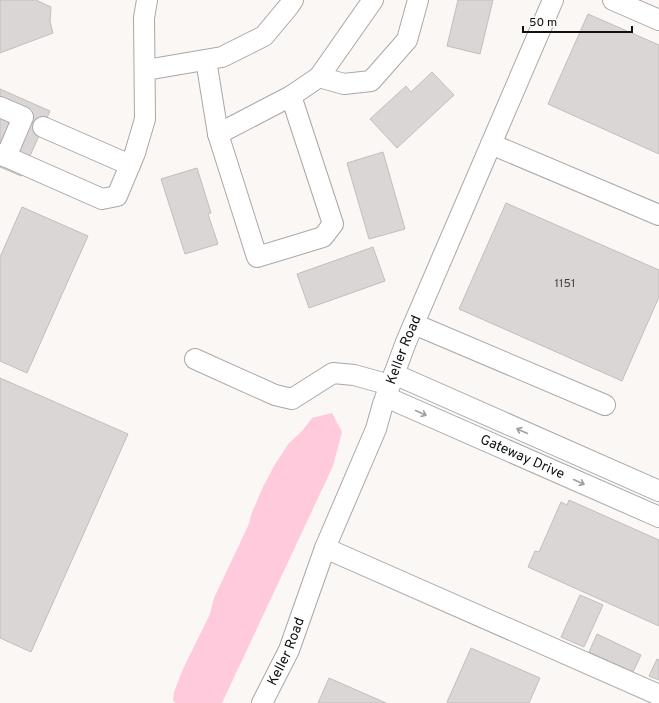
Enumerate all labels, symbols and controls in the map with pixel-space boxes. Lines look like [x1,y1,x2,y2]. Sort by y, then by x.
scale bar [523,8,632,34]
text: 50 m [529,15,557,31]
house number: 1151 [555,276,575,292]
street label: Keller Road [383,313,425,387]
one-way arrow [415,410,427,417]
one-way arrow [517,426,529,434]
street label: Gateway Drive [478,431,567,483]
one-way arrow [572,479,584,486]
street label: Keller Road [264,615,308,688]

